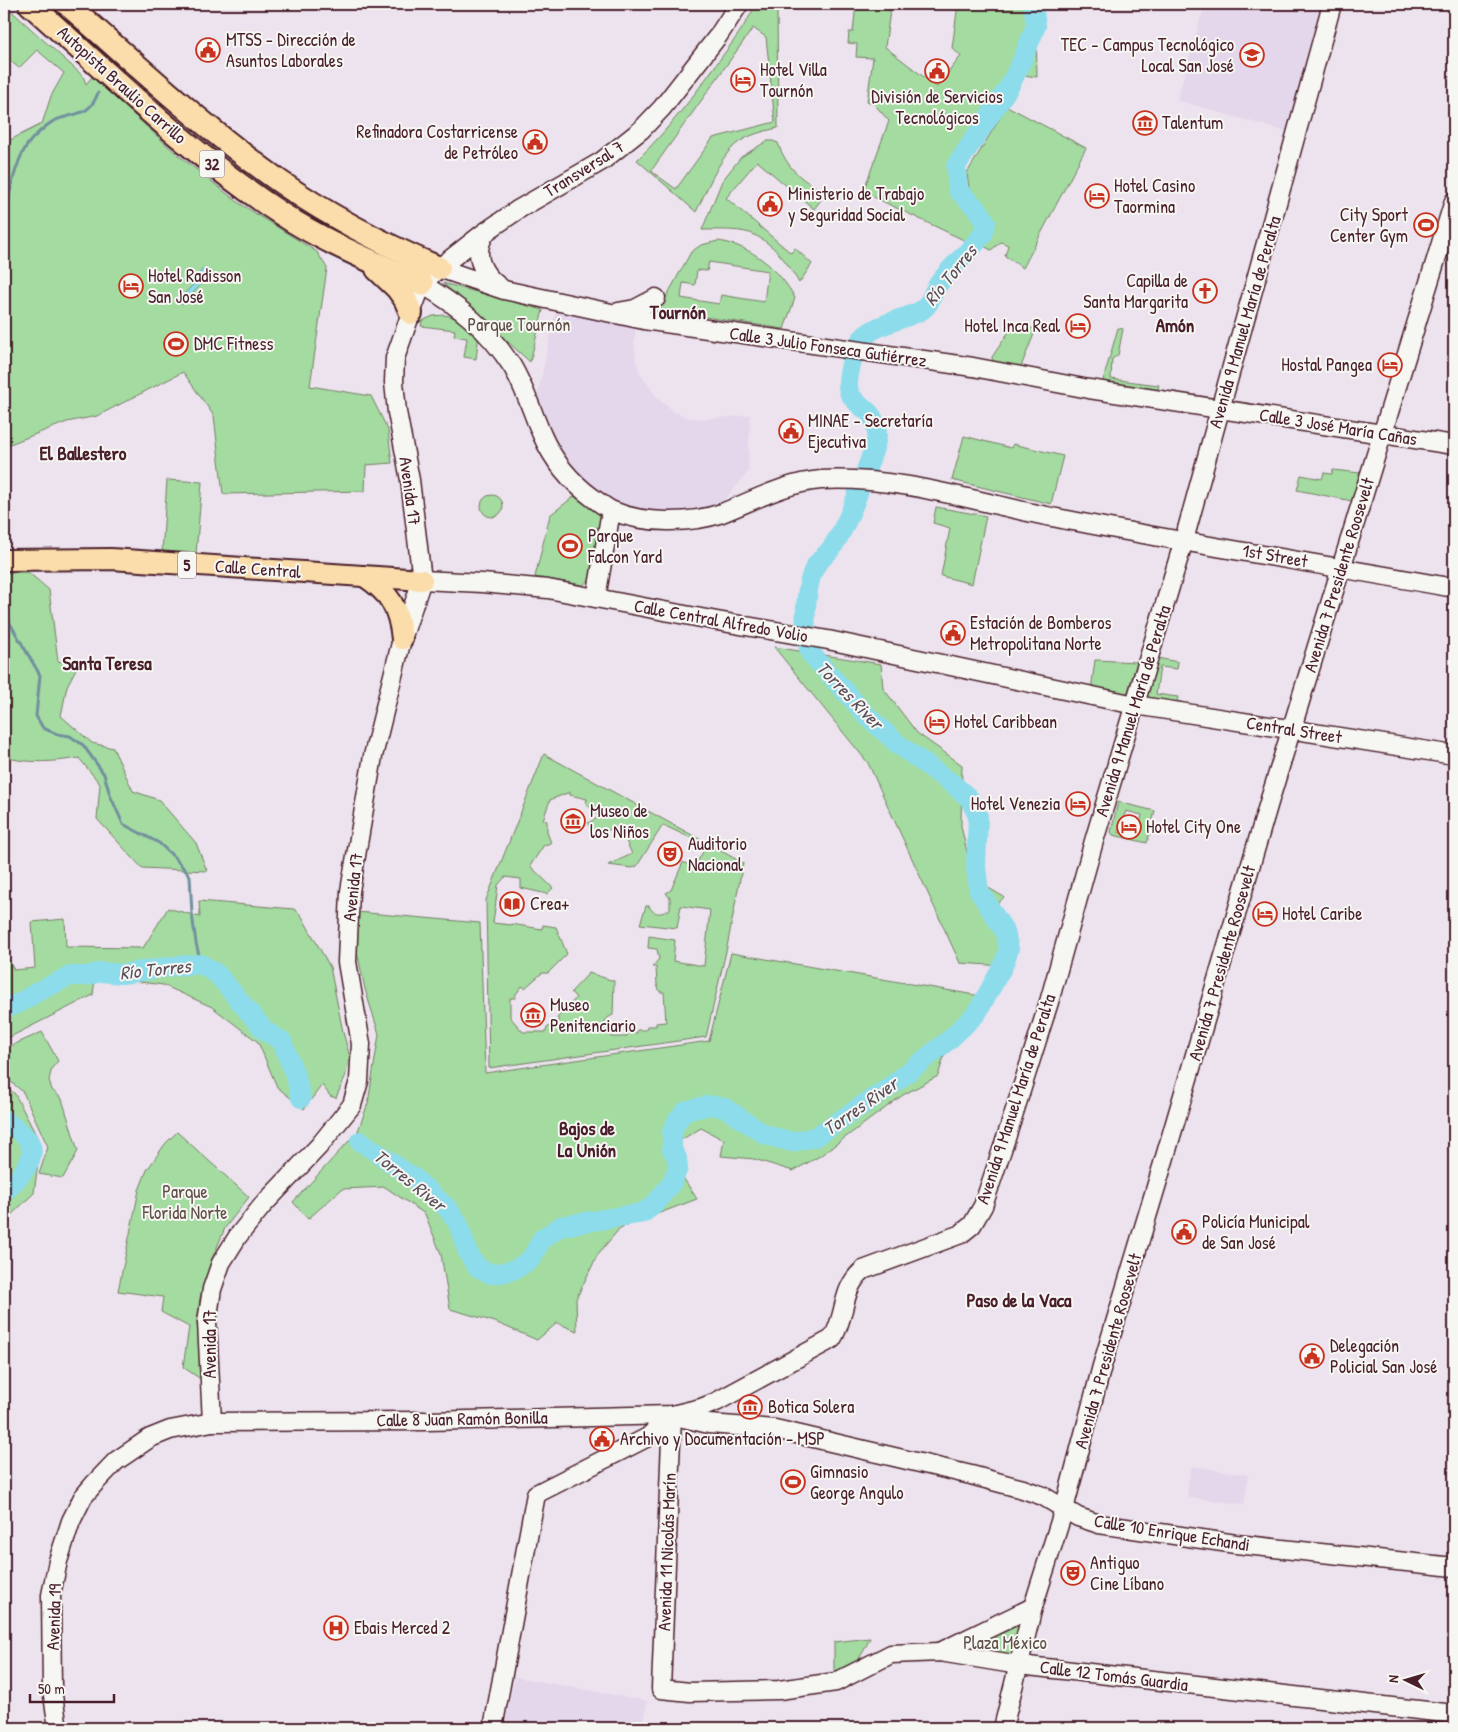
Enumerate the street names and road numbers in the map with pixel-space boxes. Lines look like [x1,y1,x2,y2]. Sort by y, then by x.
street label: Autopista Braulio Carrillo [52,20,192,149]
street label: Transversal 7 [539,134,629,203]
road number: 32 [200,150,224,178]
street label: Avenida 9 Manuel María de Peralta [1202,213,1287,431]
street label: Calle 3 Julio Fonseca Gutiérrez [728,320,928,373]
street label: Calle 3 José María Cañas [1257,402,1419,451]
street label: Avenida 17 [393,455,428,527]
street label: Avenida 7 Presidente Roosevelt [1297,474,1380,675]
street label: 1st Street [1241,537,1310,574]
road number: 5 [178,552,196,578]
street label: Calle Central [214,553,302,584]
street label: Calle Central Alfredo Volio [632,593,810,648]
street label: Avenida 9 Manuel María de Peralta [1088,602,1177,820]
street label: Central Street [1245,710,1344,749]
street label: Avenida 17 [336,851,369,923]
street label: Avenida 7 Presidente Roosevelt [1182,861,1262,1064]
street label: Avenida 9 Manuel María de Peralta [970,991,1061,1207]
street label: Avenida 7 Presidente Roosevelt [1068,1249,1148,1452]
street label: Avenida 17 [197,1309,222,1378]
street label: Calle 8 Juan Ramón Bonilla [376,1405,548,1432]
street label: Avenida 11 Nicolás Marín [651,1472,682,1632]
street label: Calle 10 Enrique Echandi [1092,1508,1252,1557]
street label: Avenida 19 [40,1583,67,1651]
street label: Calle 12 Tomás Guardia [1039,1654,1190,1697]

